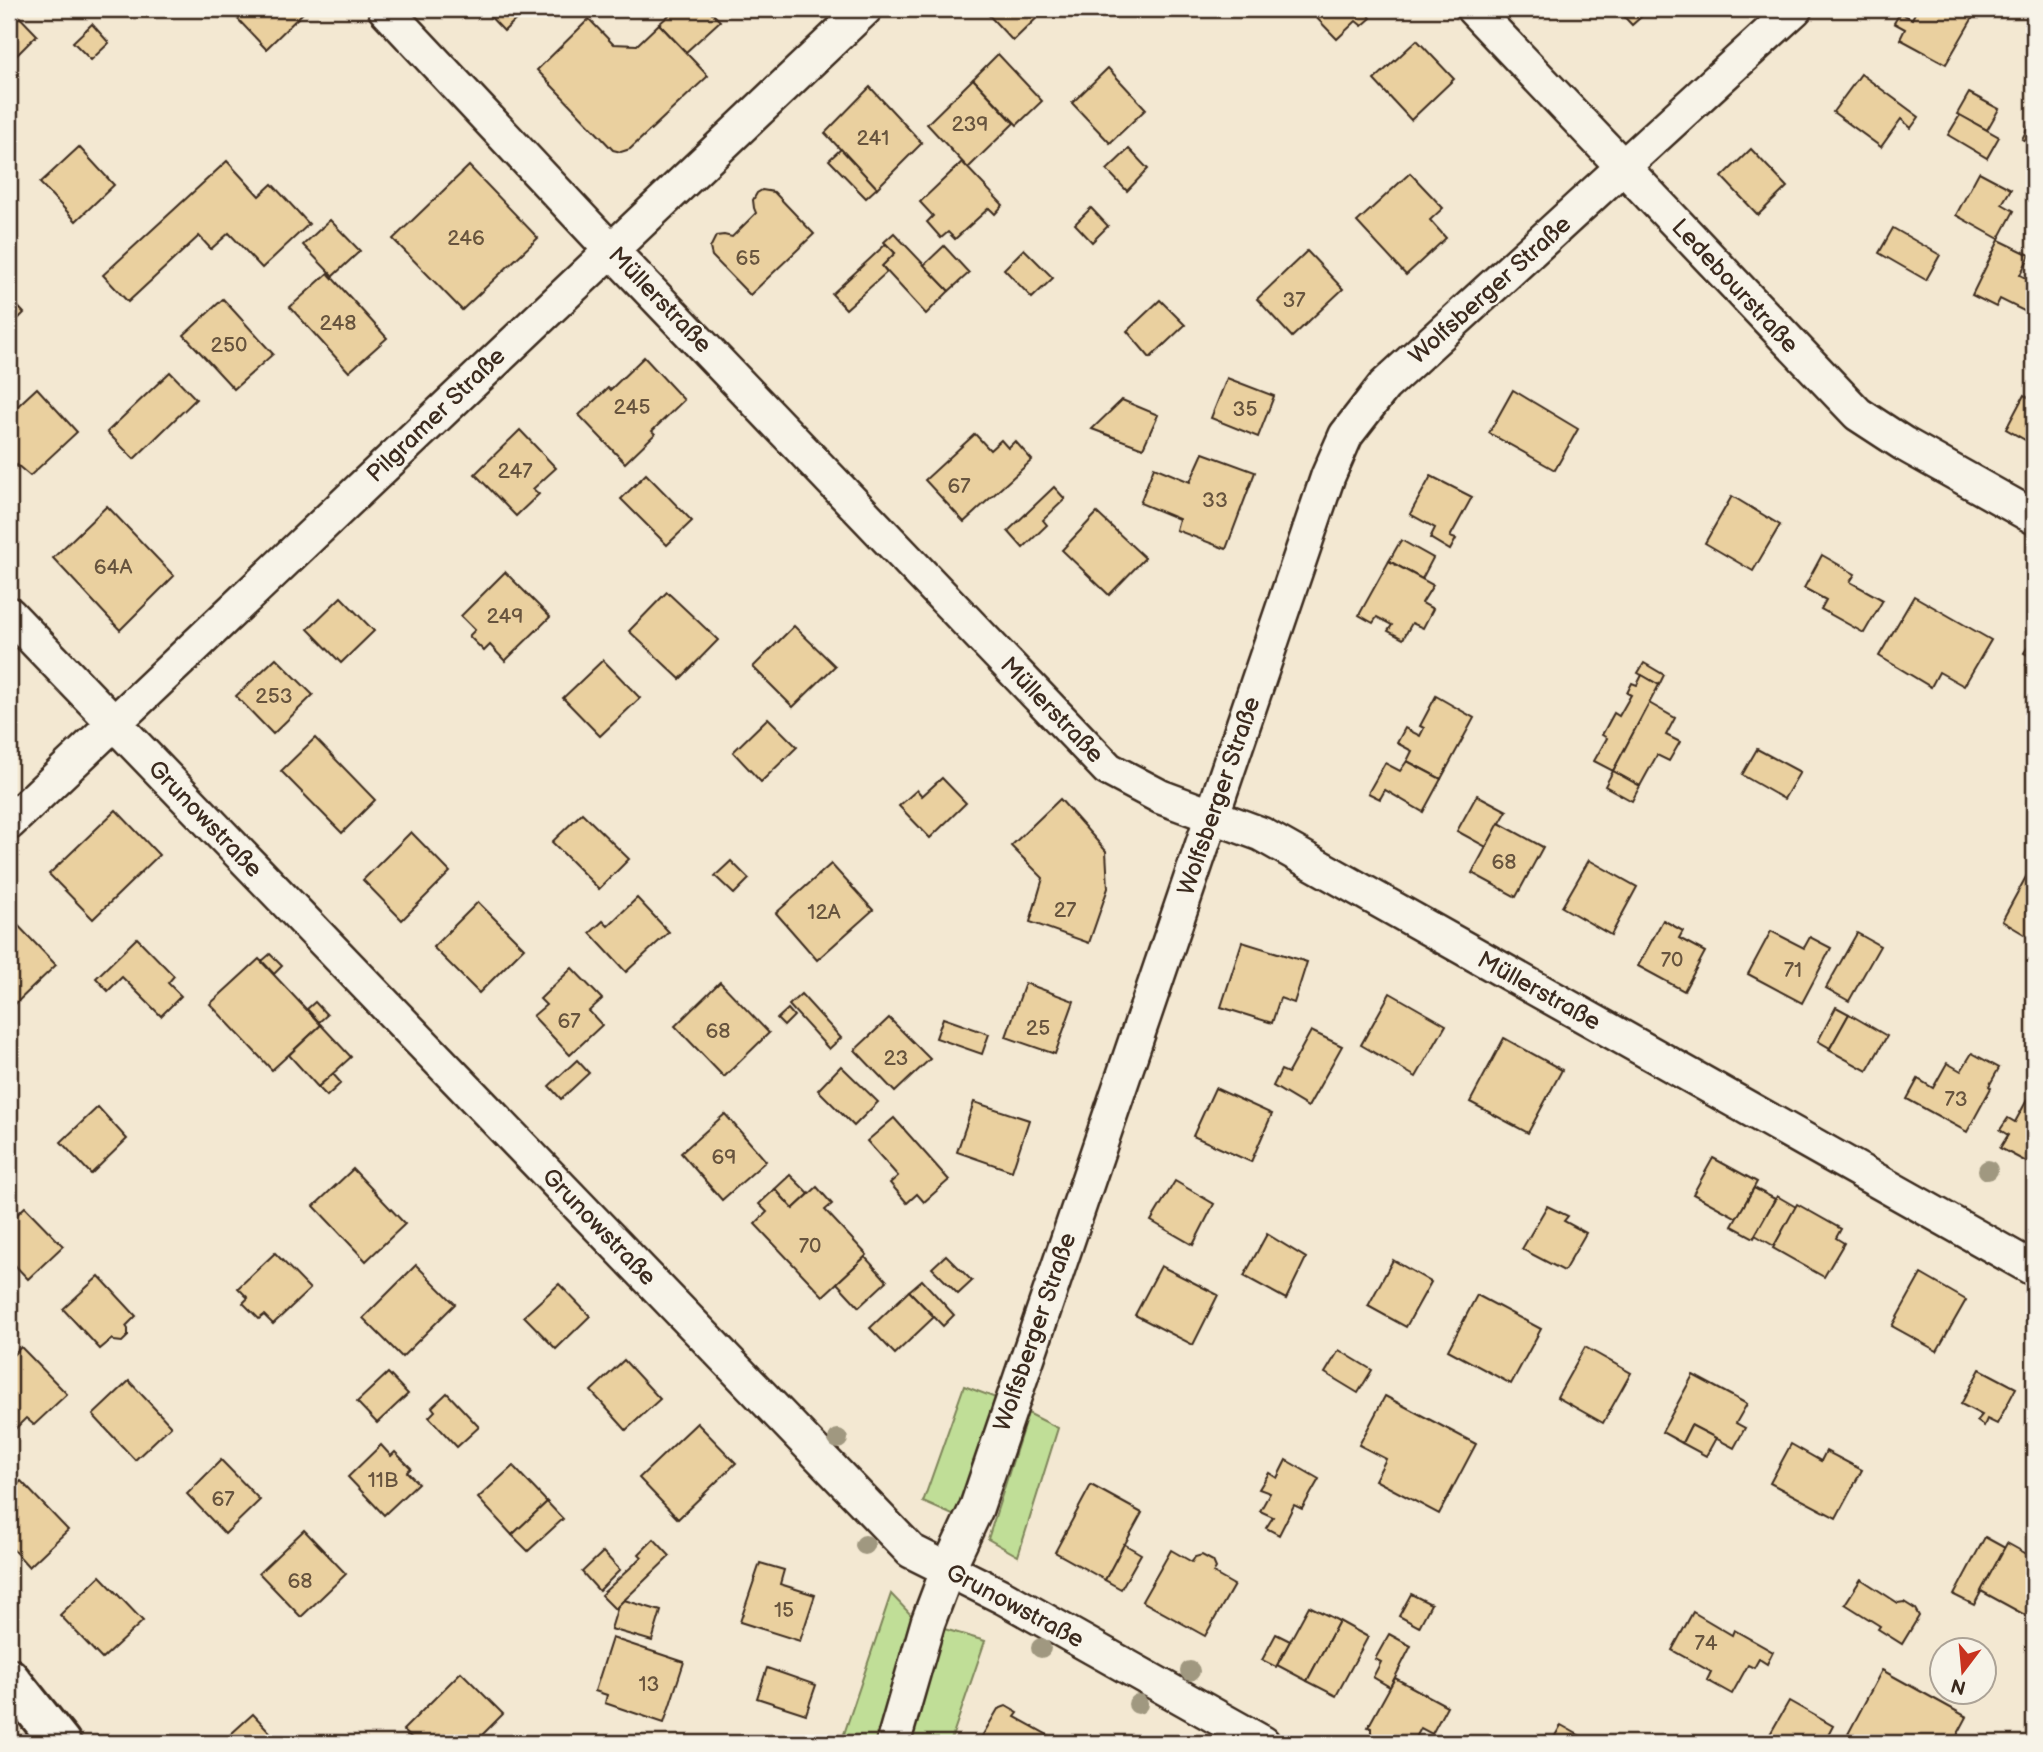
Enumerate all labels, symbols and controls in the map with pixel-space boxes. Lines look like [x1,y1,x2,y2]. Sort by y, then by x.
house number: 239 [951,112,989,137]
house number: 241 [856,126,890,151]
street label: Wolfsberger Straße [1403,210,1577,370]
street label: Ledebourstraße [1665,213,1805,359]
house number: 246 [447,226,485,251]
street label: Müllerstraße [602,241,718,359]
house number: 65 [736,246,760,271]
house number: 37 [1282,288,1306,313]
house number: 248 [319,311,357,336]
house number: 250 [211,333,247,358]
street label: Pilgramer Straße [361,342,511,488]
house number: 245 [614,395,650,420]
house number: 35 [1233,397,1257,422]
house number: 247 [497,459,533,484]
house number: 67 [947,474,971,499]
house number: 33 [1202,488,1228,513]
house number: 64A [94,555,132,580]
house number: 249 [486,604,524,629]
street label: Müllerstraße [994,651,1110,769]
house number: 253 [255,684,293,709]
street label: Wolfsberger Straße [1171,693,1267,899]
street label: Grunowstraße [142,754,268,884]
house number: 68 [1491,850,1517,875]
house number: 27 [1054,898,1077,923]
house number: 12A [807,900,841,925]
street label: Müllerstraße [1472,945,1606,1037]
house number: 70 [1661,948,1683,973]
house number: 71 [1784,958,1802,983]
house number: 67 [557,1009,581,1034]
house number: 25 [1026,1016,1050,1041]
house number: 68 [705,1019,731,1044]
house number: 23 [884,1046,908,1071]
house number: 73 [1944,1087,1968,1112]
house number: 69 [712,1145,736,1170]
street label: Grunowstraße [536,1162,662,1292]
street label: Wolfsberger Straße [987,1229,1083,1435]
house number: 70 [799,1234,821,1259]
house number: 11B [368,1468,398,1493]
house number: 67 [211,1487,235,1512]
street label: Grunowstraße [941,1558,1089,1654]
house number: 68 [287,1569,313,1594]
house number: 15 [774,1598,794,1623]
house number: 74 [1694,1631,1718,1656]
north arrow [1927,1636,1997,1706]
house number: 13 [638,1672,660,1697]
text: N [1949,1673,1969,1699]

